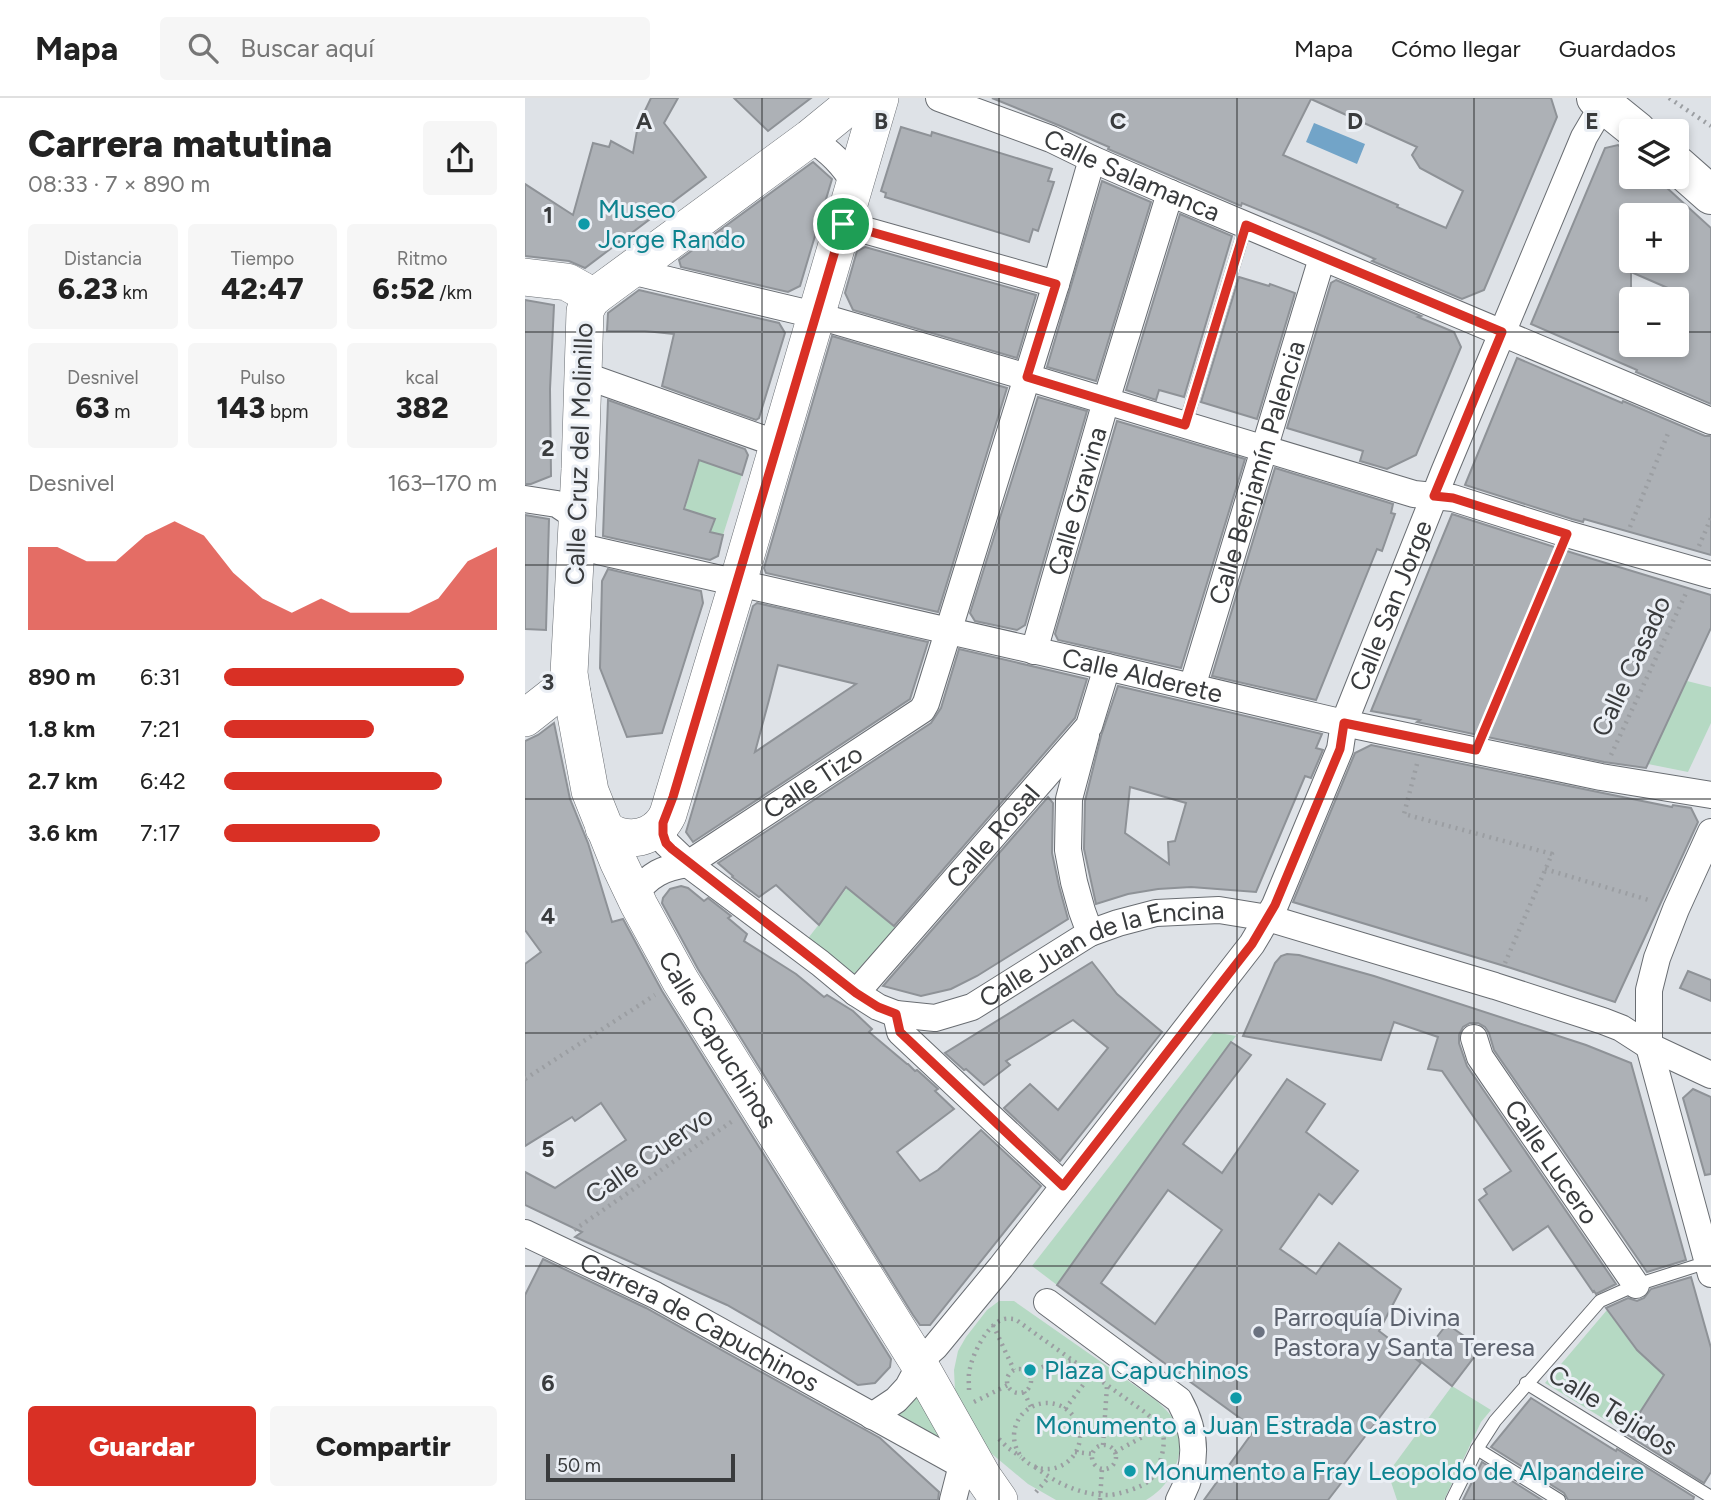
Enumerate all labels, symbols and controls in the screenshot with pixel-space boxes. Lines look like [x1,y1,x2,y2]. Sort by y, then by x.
search box [160,17,650,80]
text: Mapa [35,29,118,68]
icon: search [184,29,222,67]
text: Buscar aquí [240,32,374,64]
text: Mapa [1294,34,1353,63]
text: Cómo llegar [1391,34,1521,63]
text: Guardados [1559,34,1676,63]
text: A [636,107,653,135]
text: B [874,107,888,135]
text: C [1110,107,1127,135]
text: D [1347,107,1363,135]
text: E [1585,107,1599,135]
map controls [1619,119,1689,357]
button: layers [1619,119,1689,189]
text: Carrera matutina [28,121,332,167]
button: share [423,121,497,195]
street label: Calle Salamanca [1039,122,1225,228]
text: 08:33 · 7 × 890 m [28,170,210,198]
place label: Museo Jorge Rando [598,193,746,255]
pin [813,194,873,254]
text: 1 [543,201,553,229]
button: + [1619,203,1689,273]
icon: arrive [824,205,862,243]
marker: Museo Jorge Rando [576,216,592,232]
text: Distancia [64,247,142,270]
text: Tiempo [231,247,294,270]
text: Ritmo [397,247,448,270]
text: 6.23 [58,270,118,307]
text: 42:47 [221,270,304,307]
text: 6:52 [372,270,435,307]
text: km [118,281,148,304]
text: /km [435,281,472,304]
button: − [1619,287,1689,357]
street label: Calle Cruz del Molinillo [558,322,600,586]
street label: Calle Benjamín Palencia [1202,337,1312,608]
text: Desnivel [67,366,139,389]
text: Pulso [240,366,285,389]
text: kcal [406,366,439,389]
text: 63 [75,389,110,426]
text: 143 [216,389,265,426]
text: 382 [396,389,449,426]
text: m [110,400,130,423]
text: bpm [265,400,309,423]
street label: Calle Gravina [1041,423,1114,579]
text: 2 [541,434,555,462]
text: Desnivel [28,469,115,497]
text: 163–170 m [387,469,497,497]
street label: Calle San Jorge [1342,516,1439,696]
street label: Calle Casado [1584,590,1678,742]
street label: Calle Alderete [1059,641,1226,710]
text: 890 m [28,663,96,691]
text: 6:31 [140,663,181,691]
text: 3 [542,668,554,696]
text: 1.8 km [28,715,95,743]
text: 7:21 [140,715,181,743]
street label: Calle Tizo [757,737,869,826]
text: 2.7 km [28,767,98,795]
text: 6:42 [140,767,186,795]
street label: Calle Rosal [939,778,1046,895]
text: 3.6 km [28,819,98,847]
text: 7:17 [140,819,180,847]
street label: Calle Juan de la Encina [973,894,1225,1015]
text: 4 [541,902,555,930]
street label: Calle Capuchinos [651,946,784,1134]
street label: Calle Lucero [1498,1093,1606,1230]
street label: Calle Cuervo [579,1099,719,1211]
text: 5 [541,1135,555,1163]
street label: Carrera de Capuchinos [575,1246,825,1399]
place label: Parroquía Divina Pastora y Santa Teresa [1273,1301,1535,1363]
marker: Parroquía Divina Pastora y Santa Teresa [1251,1324,1267,1340]
place label: Plaza Capuchinos [1044,1354,1249,1386]
street label: Calle Tejidos [1542,1358,1684,1462]
marker: Plaza Capuchinos [1022,1362,1038,1378]
text: 6 [541,1369,555,1397]
marker: Monumento a Juan Estrada Castro [1228,1390,1244,1406]
button: Guardar [28,1406,256,1486]
button: Compartir [270,1406,497,1486]
place label: Monumento a Juan Estrada Castro [1035,1409,1437,1441]
scale bar [546,1451,735,1483]
text: 50 m [557,1454,601,1477]
place label: Monumento a Fray Leopoldo de Alpandeire [1144,1455,1644,1487]
marker: Monumento a Fray Leopoldo de Alpandeire [1122,1463,1138,1479]

